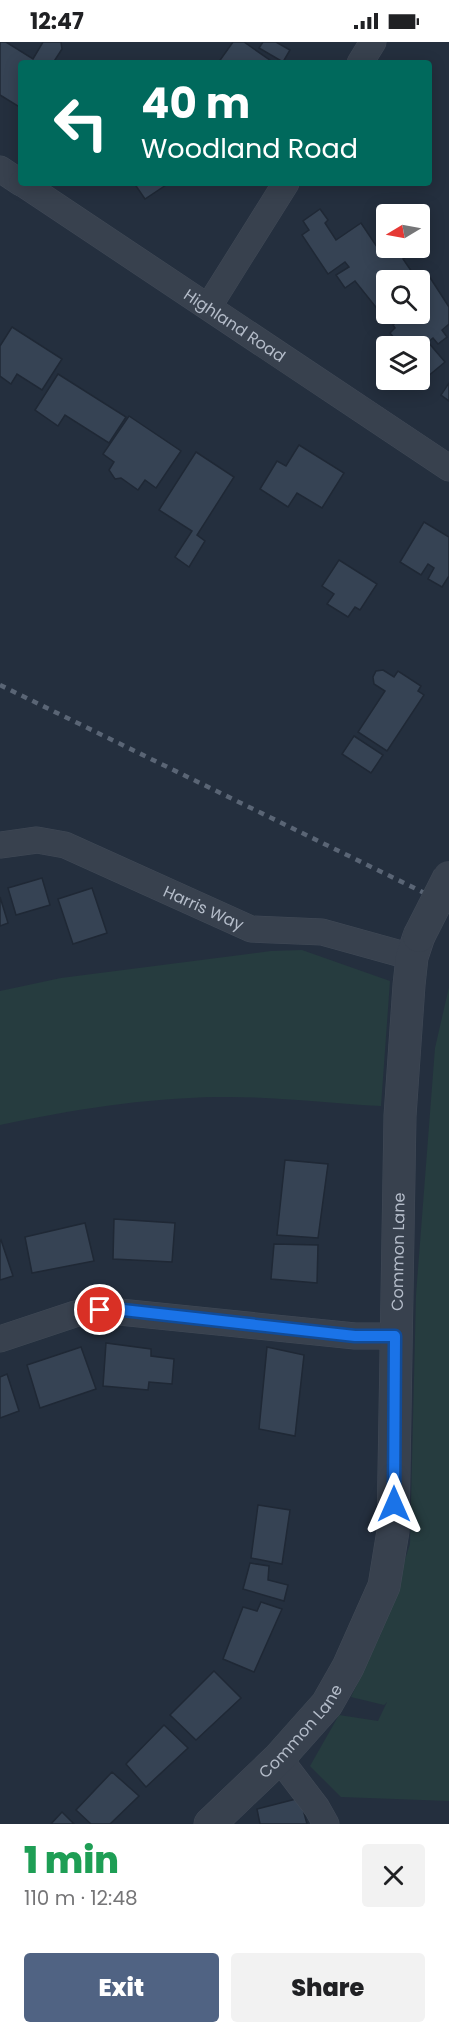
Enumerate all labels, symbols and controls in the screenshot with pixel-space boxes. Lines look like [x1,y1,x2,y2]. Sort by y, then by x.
text: 12:47 [30,6,84,37]
text: 40 m [141,74,250,133]
icon: left [42,84,120,162]
text: Woodland Road [141,130,358,167]
north arrow [376,204,430,258]
map controls [376,204,430,390]
button: search [376,270,430,324]
street label: Highland Road [179,283,290,368]
button: layers [376,336,430,390]
street label: Harris Way [160,880,247,936]
street label: Common Lane [386,1192,411,1311]
pin [74,1284,125,1335]
icon: arrive [83,1293,116,1326]
position arrow [362,1472,426,1536]
street label: Common Lane [254,1680,348,1784]
text: 1 min [24,1835,119,1886]
button: close [362,1844,425,1907]
text: 110 m · 12:48 [24,1884,138,1912]
button: Exit [24,1953,219,2022]
button: Share [231,1953,425,2022]

